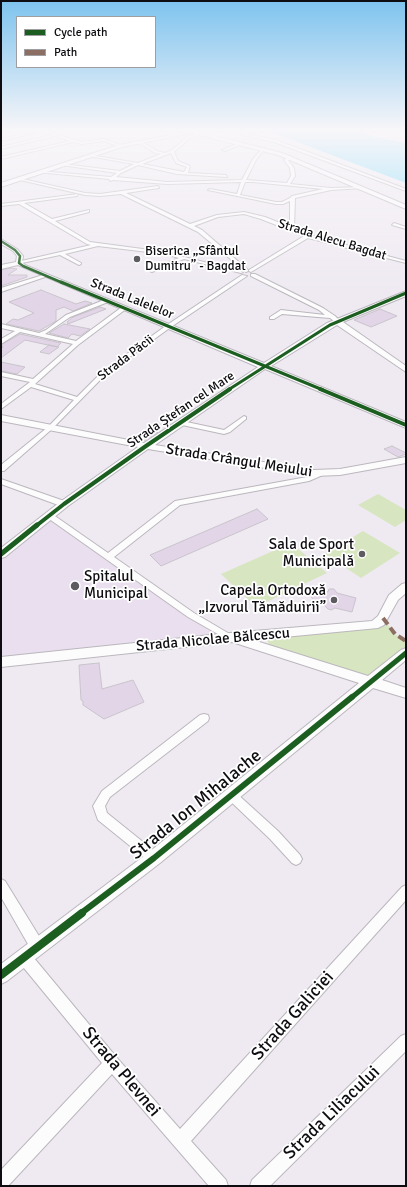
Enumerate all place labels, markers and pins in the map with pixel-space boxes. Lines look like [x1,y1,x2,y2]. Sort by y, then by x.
place label: Biserica „Sfântul Dumitru” - Bagdat [145,244,246,275]
marker: Biserica „Sfântul Dumitru” - Bagdat [132,254,142,264]
place label: Sala de Sport Municipală [269,536,354,571]
marker: Sala de Sport Municipală [357,549,367,559]
place label: Spitalul Municipal [84,568,148,603]
marker: Spitalul Municipal [69,580,81,592]
place label: Capela Ortodoxă „Izvorul Tămăduirii” [198,582,326,617]
marker: Capela Ortodoxă „Izvorul Tămăduirii” [329,595,339,605]

